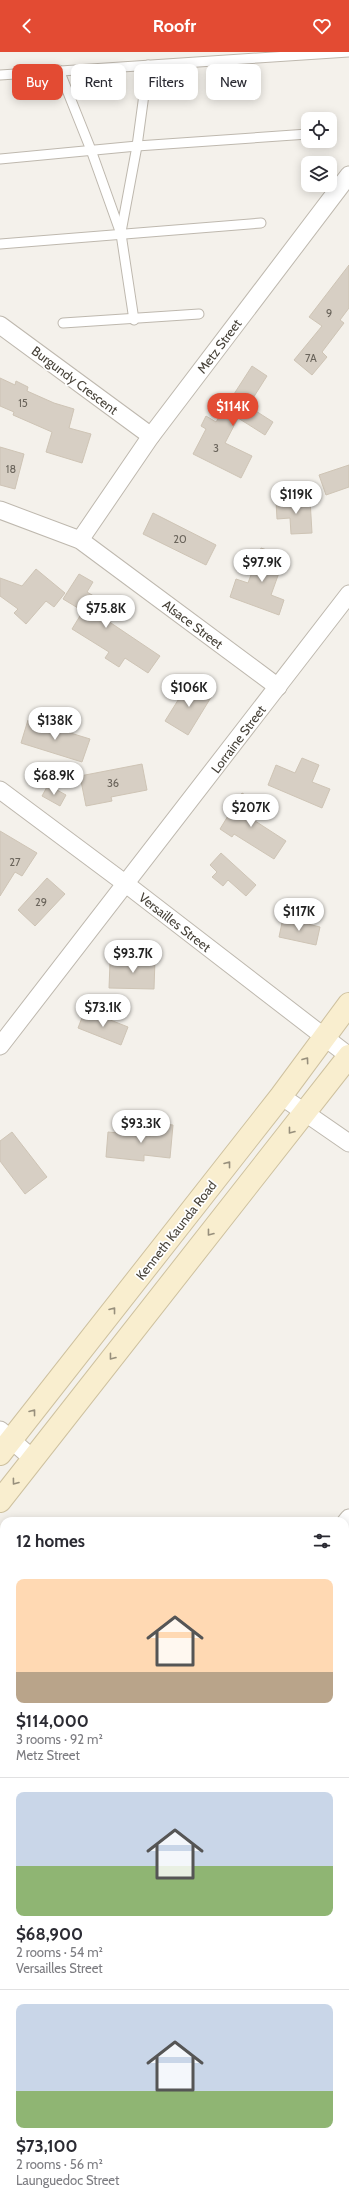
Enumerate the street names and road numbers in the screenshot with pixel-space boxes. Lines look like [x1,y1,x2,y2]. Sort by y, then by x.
street label: Metz Street [193,315,245,376]
street label: Burgundy Crescent [29,342,122,418]
street label: Alsace Street [160,596,227,652]
street label: Lorraine Street [207,701,269,776]
street label: Versailles Street [136,889,215,955]
street label: Kenneth Kaunda Road [132,1177,220,1283]

